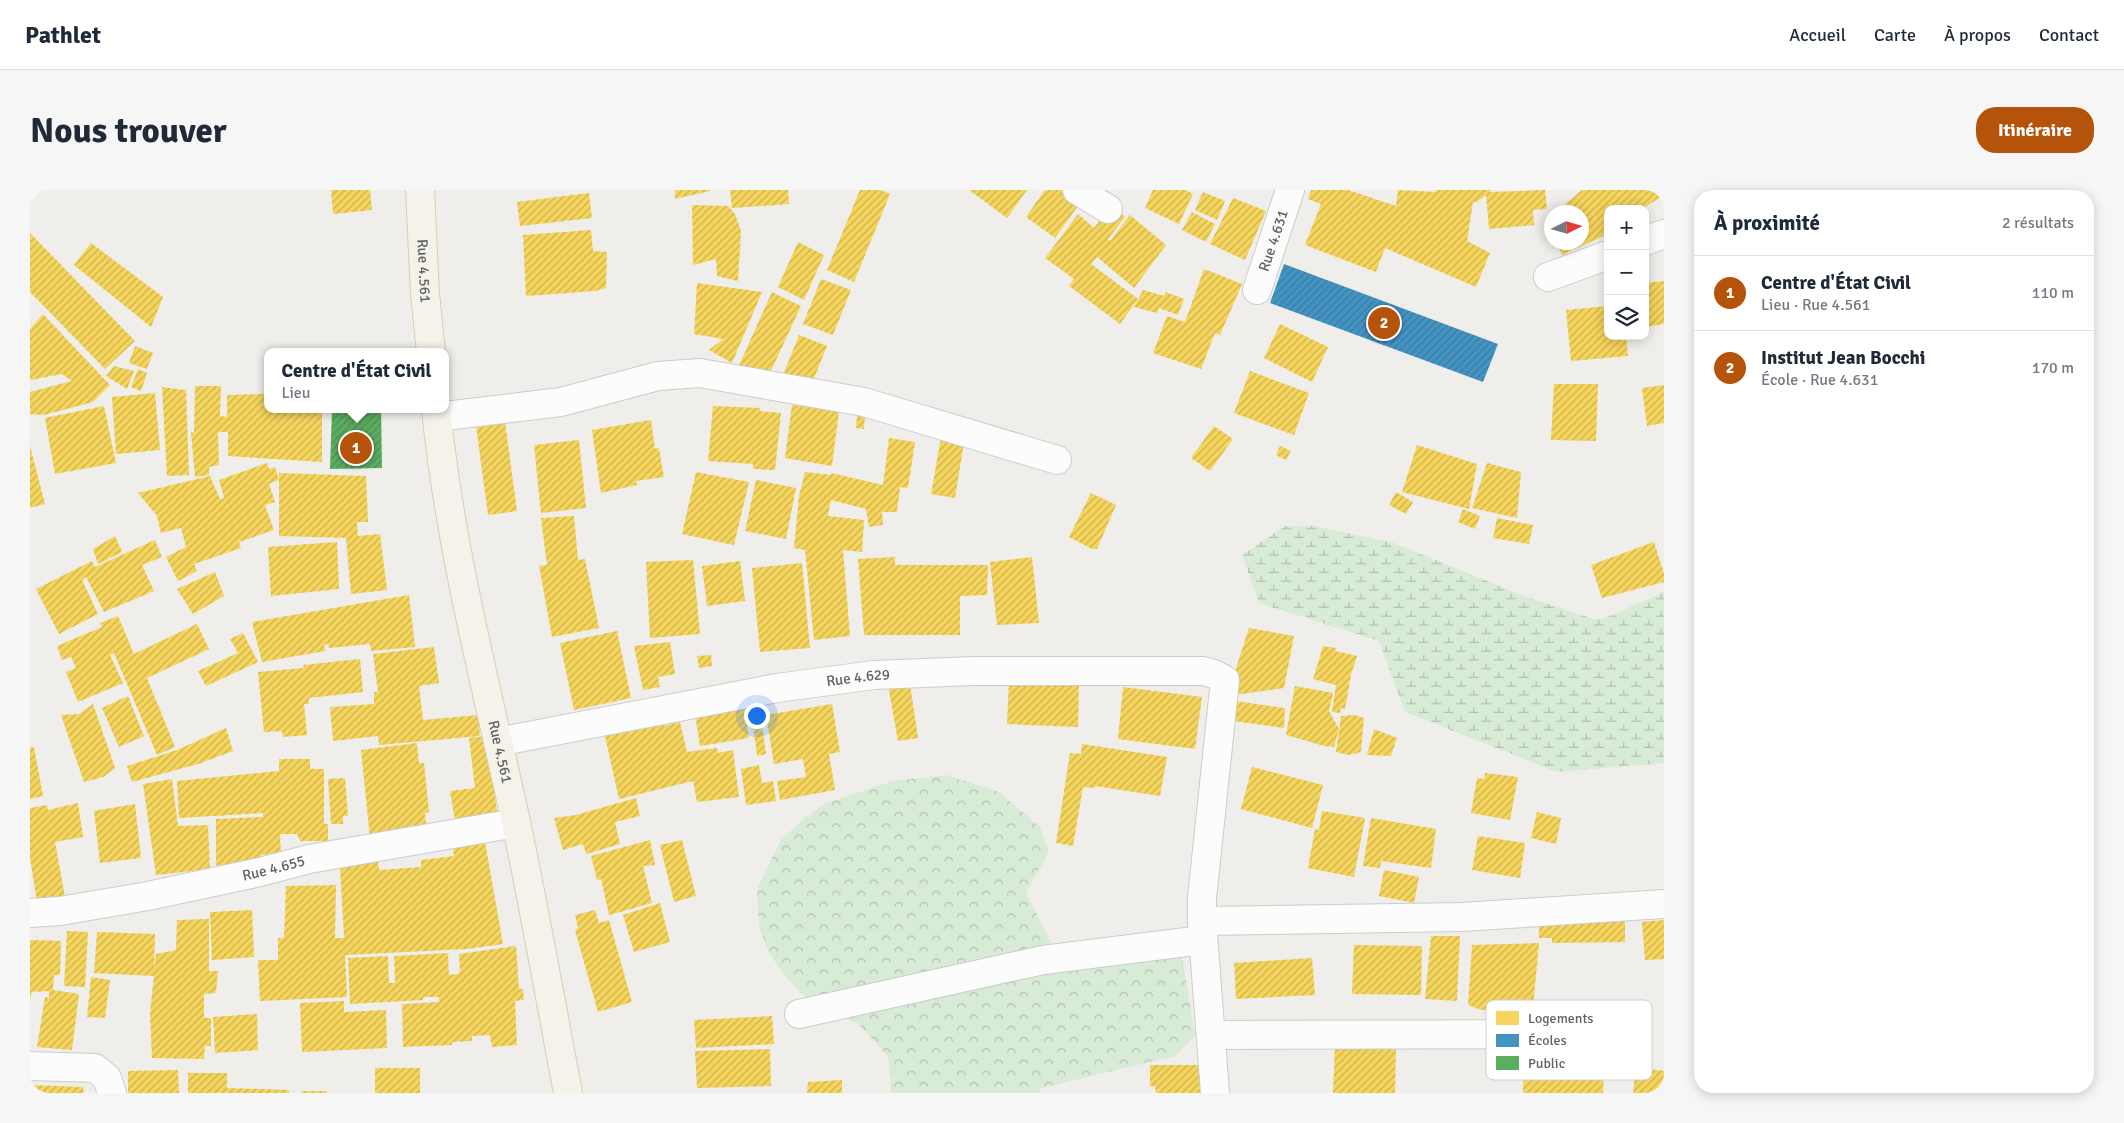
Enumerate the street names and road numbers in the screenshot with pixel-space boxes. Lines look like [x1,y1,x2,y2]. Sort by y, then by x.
street label: Rue 4.631 [1255,207,1292,274]
street label: Rue 4.561 [413,238,435,304]
street label: Rue 4.629 [825,665,890,690]
street label: Rue 4.561 [484,719,516,785]
street label: Rue 4.655 [241,851,307,885]

